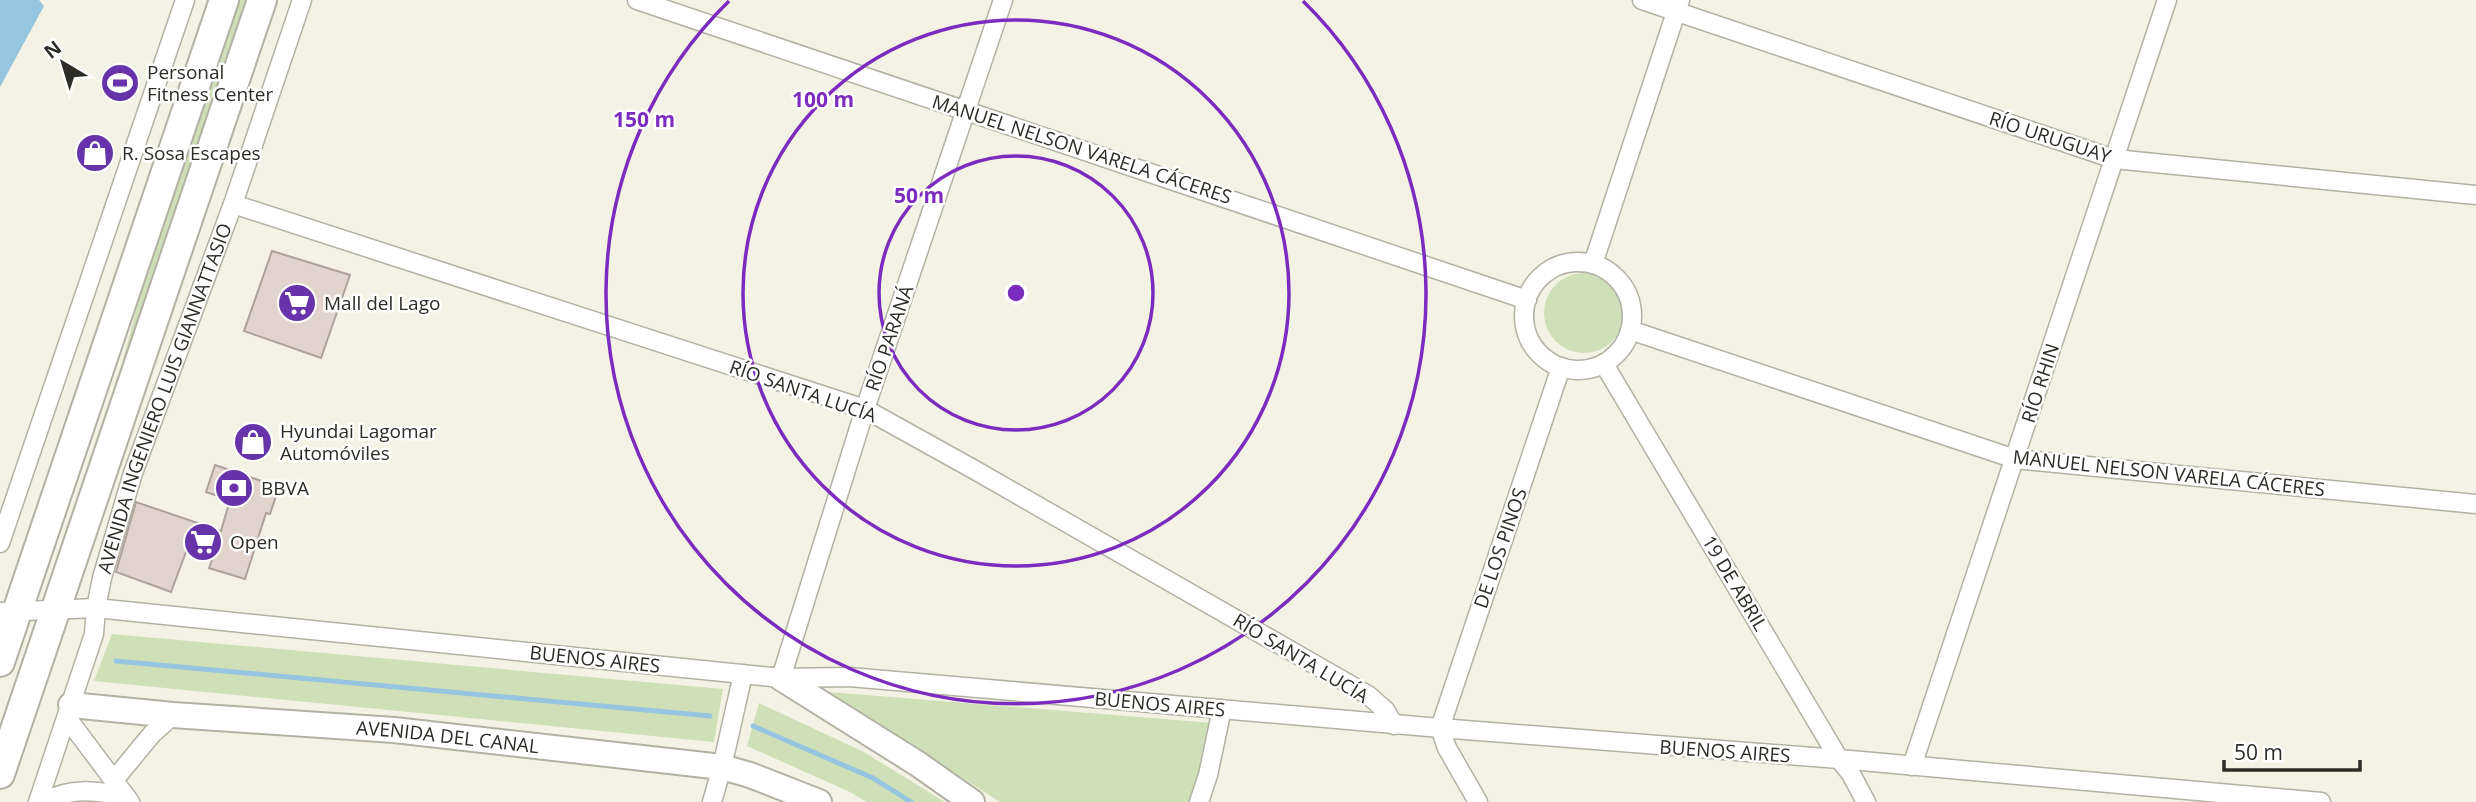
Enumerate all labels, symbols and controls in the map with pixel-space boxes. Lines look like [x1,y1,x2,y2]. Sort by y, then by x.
north arrow [28,28,98,98]
text: N [38,35,67,65]
place label: Personal Fitness Center [147,59,273,107]
sports icon: Personal Fitness Center [99,62,141,104]
text: 100 m [792,85,854,113]
street label: MANUEL NELSON VARELA CÁCERES [929,88,1235,210]
text: 150 m [613,105,675,133]
street label: RÍO URUGUAY [1986,105,2115,169]
shop icon: R. Sosa Escapes [74,132,116,174]
place label: R. Sosa Escapes [122,140,261,166]
text: 50 m [894,181,944,209]
street label: AVENIDA INGENIERO LUIS GIANNATTASIO [91,220,238,576]
centre of rings [1004,281,1028,305]
supermarket icon: Mall del Lago [276,282,318,324]
street label: RÍO PARANÁ [859,282,919,394]
place label: Mall del Lago [324,290,440,316]
street label: RÍO RHIN [2015,340,2065,426]
street label: RÍO SANTA LUCÍA [726,354,880,428]
place label: Hyundai Lagomar Automóviles [280,418,437,466]
shop icon: Hyundai Lagomar Automóviles [232,421,274,463]
street label: MANUEL NELSON VARELA CÁCERES [2012,444,2326,502]
bank icon: BBVA [213,467,255,509]
place label: BBVA [261,475,309,501]
street label: DE LOS PINOS [1467,484,1533,612]
supermarket icon: Open [182,521,224,563]
place label: Open [230,529,279,555]
street label: 19 DE ABRIL [1696,530,1774,636]
street label: RÍO SANTA LUCÍA [1228,607,1374,709]
street label: BUENOS AIRES [528,639,662,679]
street label: BUENOS AIRES [1094,685,1226,723]
street label: AVENIDA DEL CANAL [355,714,540,759]
scale bar [2224,728,2360,772]
street label: BUENOS AIRES [1659,733,1791,769]
text: 50 m [2234,738,2283,766]

